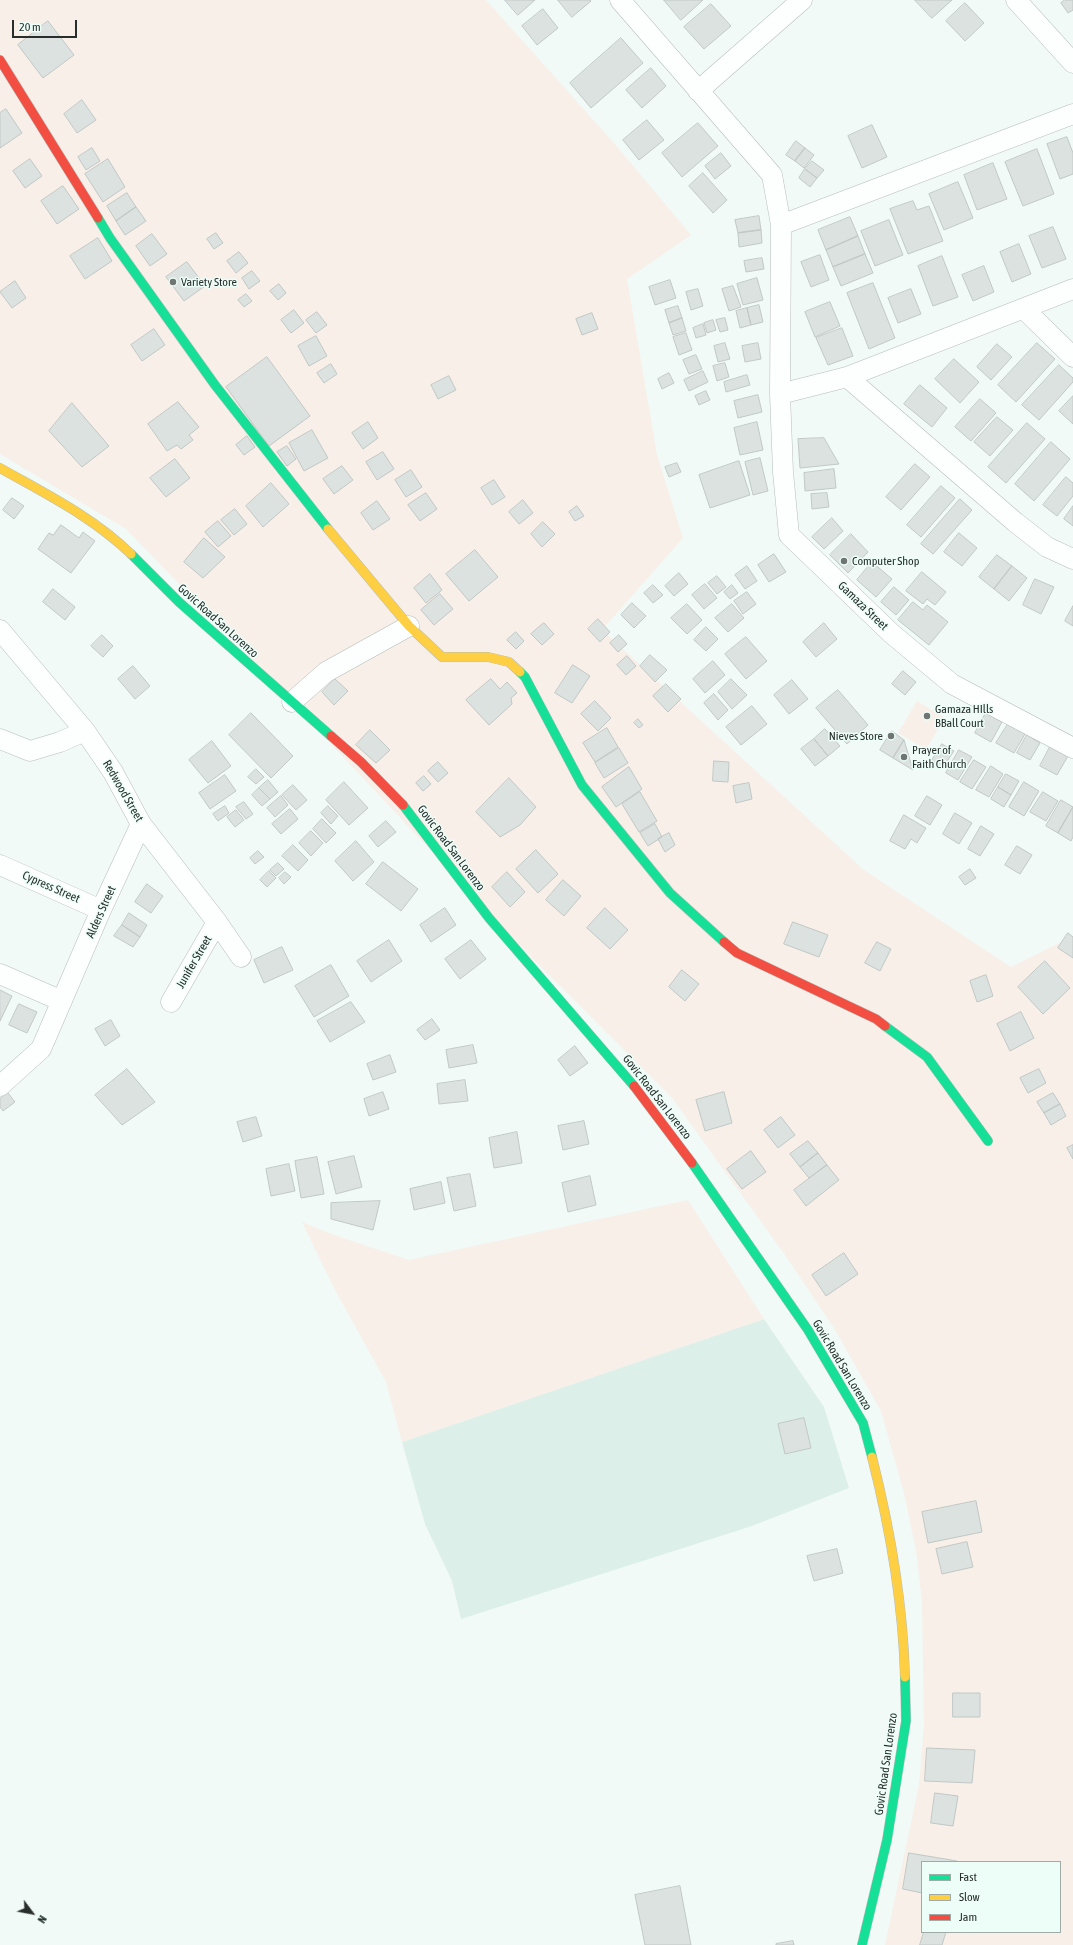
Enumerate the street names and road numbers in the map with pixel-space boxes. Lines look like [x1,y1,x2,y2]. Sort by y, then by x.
street label: Gamaza Street [835,579,891,633]
street label: Govic Road San Lorenzo [175,581,261,661]
street label: Redwood Street [99,757,147,825]
street label: Govic Road San Lorenzo [414,802,488,894]
street label: Cypress Street [20,868,82,906]
street label: Alders Street [83,884,119,940]
street label: Junifer Street [173,933,215,991]
street label: Govic Road San Lorenzo [620,1052,694,1142]
street label: Govic Road San Lorenzo [809,1317,875,1413]
street label: Govic Road San Lorenzo [872,1712,900,1816]

